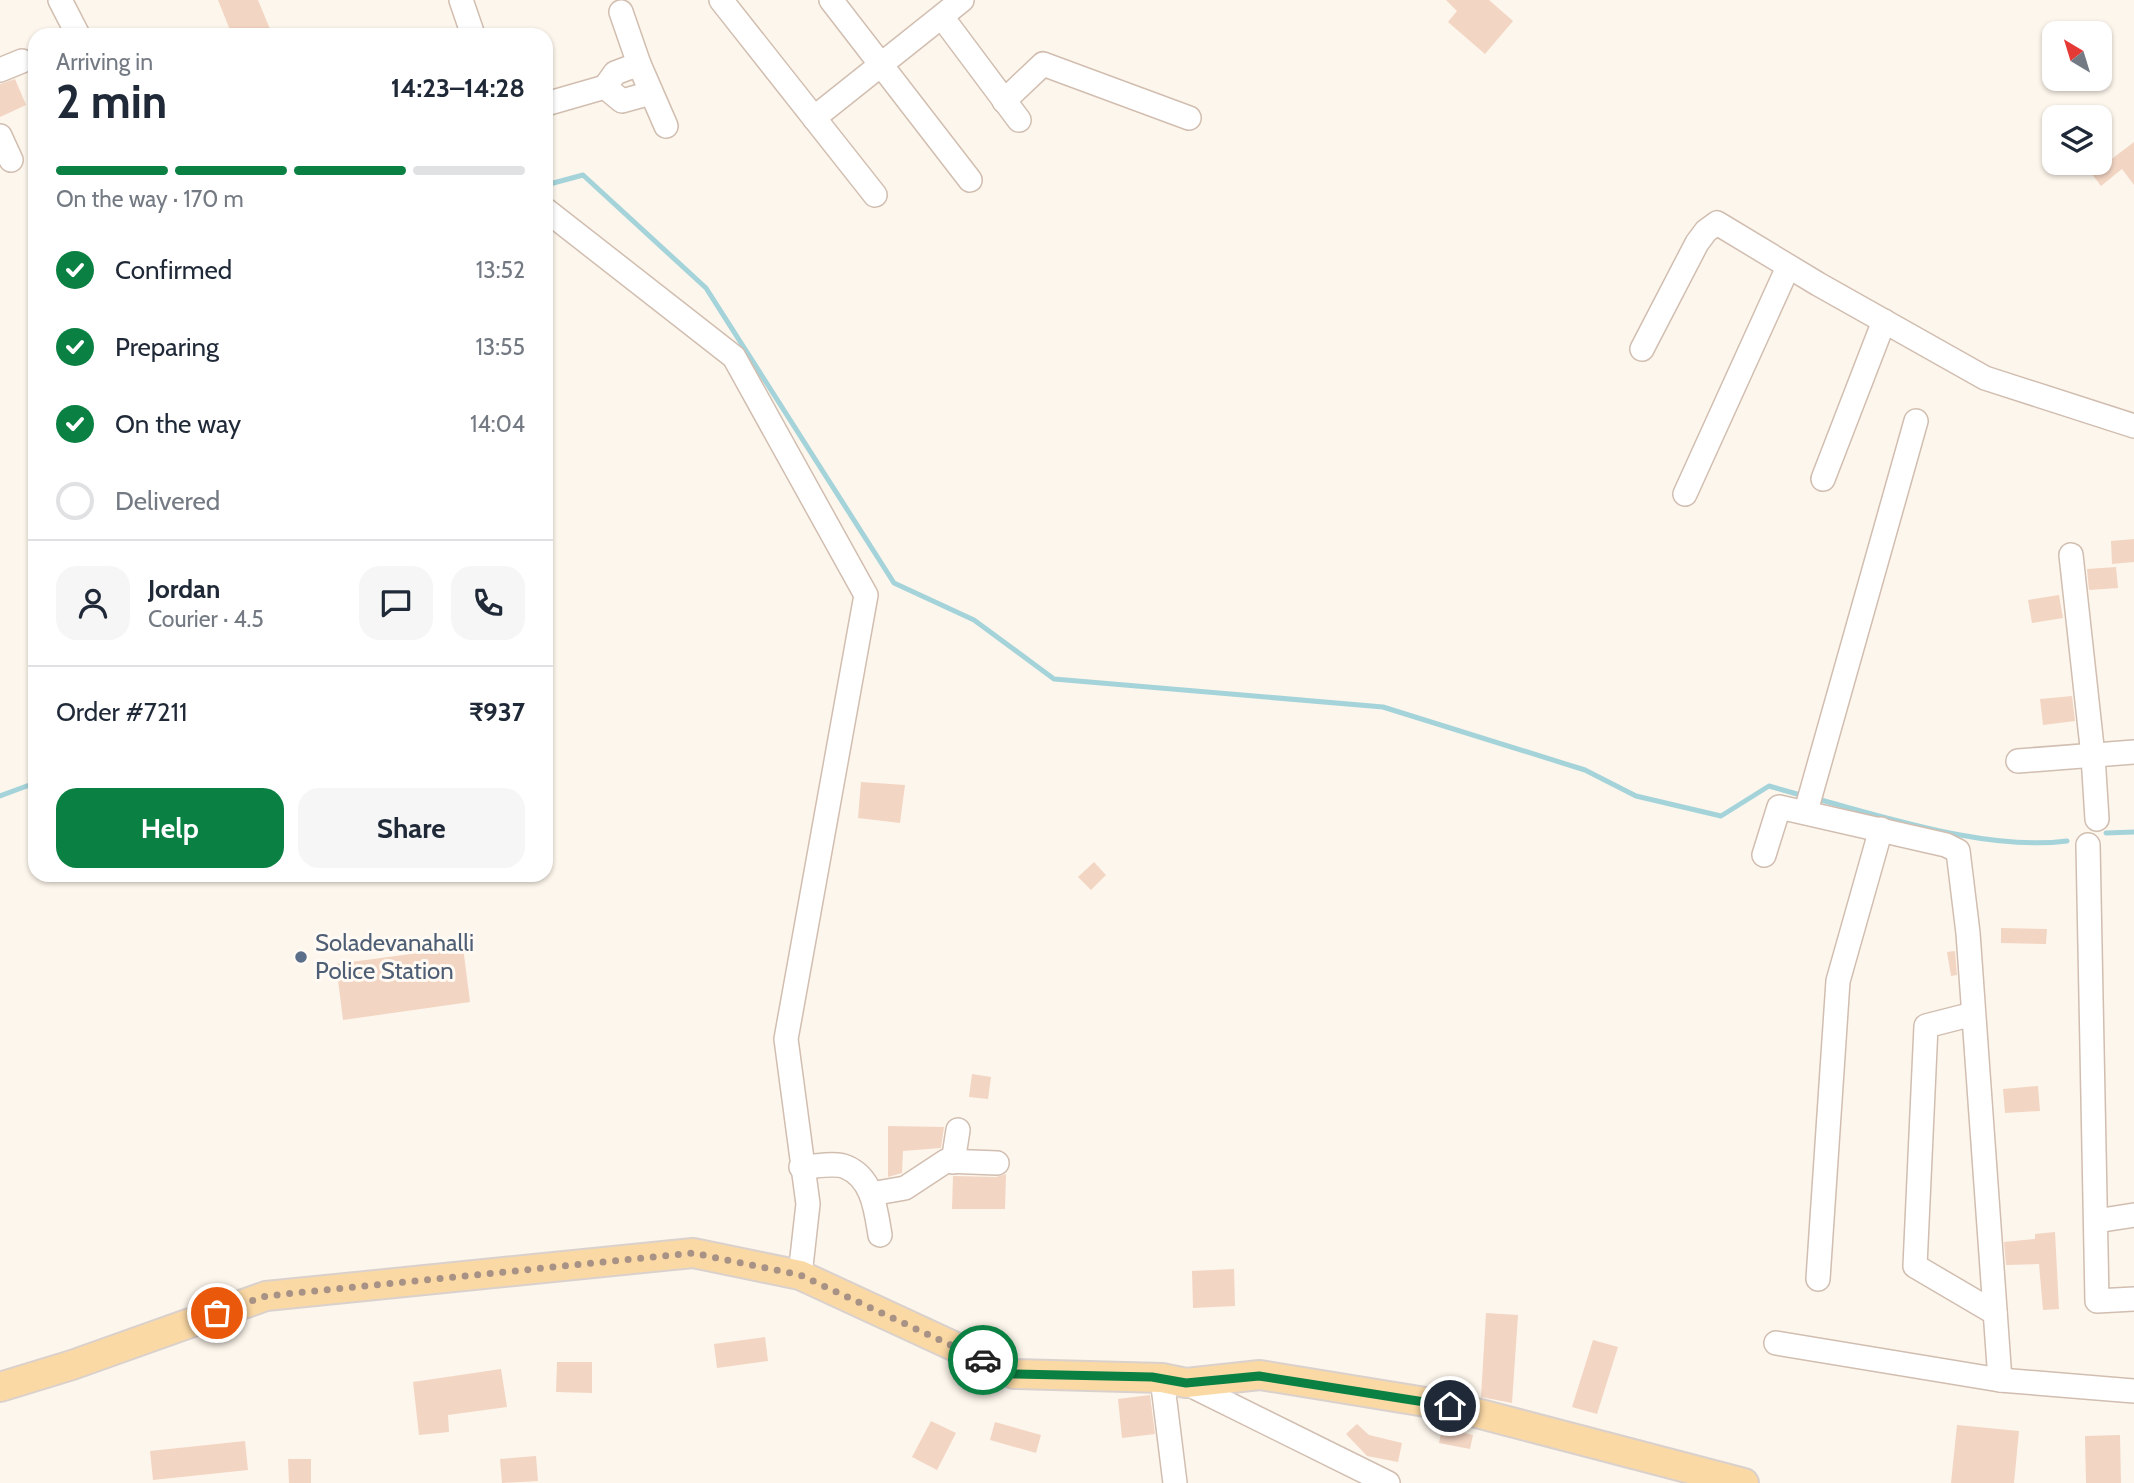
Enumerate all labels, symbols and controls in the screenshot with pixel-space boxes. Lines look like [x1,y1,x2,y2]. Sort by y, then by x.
north arrow [2042,21,2112,91]
map controls [2042,21,2112,175]
text: Arriving in [56,48,153,76]
text: 14:23–14:28 [391,72,525,104]
text: 2 min [56,74,167,130]
button: layers [2042,105,2112,175]
text: On the way · 170 m [56,185,244,213]
icon: check [56,251,94,289]
text: Confirmed [115,254,232,286]
text: 13:52 [476,256,525,284]
icon: check [56,328,94,366]
text: Preparing [115,331,219,363]
text: 13:55 [475,333,525,361]
icon: check [56,405,94,443]
text: On the way [115,408,241,440]
text: 14:04 [470,410,525,438]
text: Delivered [115,485,220,517]
button: person [56,566,130,640]
button: chat [359,566,433,640]
button: phone [451,566,525,640]
text: Jordan [148,573,220,605]
text: Courier · 4.5 [148,605,264,633]
text: Order #7211 [56,696,187,728]
text: ₹937 [469,696,525,728]
button: Help [56,788,284,868]
button: Share [298,788,525,868]
place label: Soladevanahalli Police Station [315,928,474,985]
marker: Soladevanahalli Police Station [293,949,309,965]
pin [187,1283,247,1343]
icon: bag [198,1294,236,1332]
courier [948,1325,1018,1395]
icon: car [964,1341,1002,1379]
pin [1420,1376,1480,1436]
icon: home [1431,1387,1469,1425]

